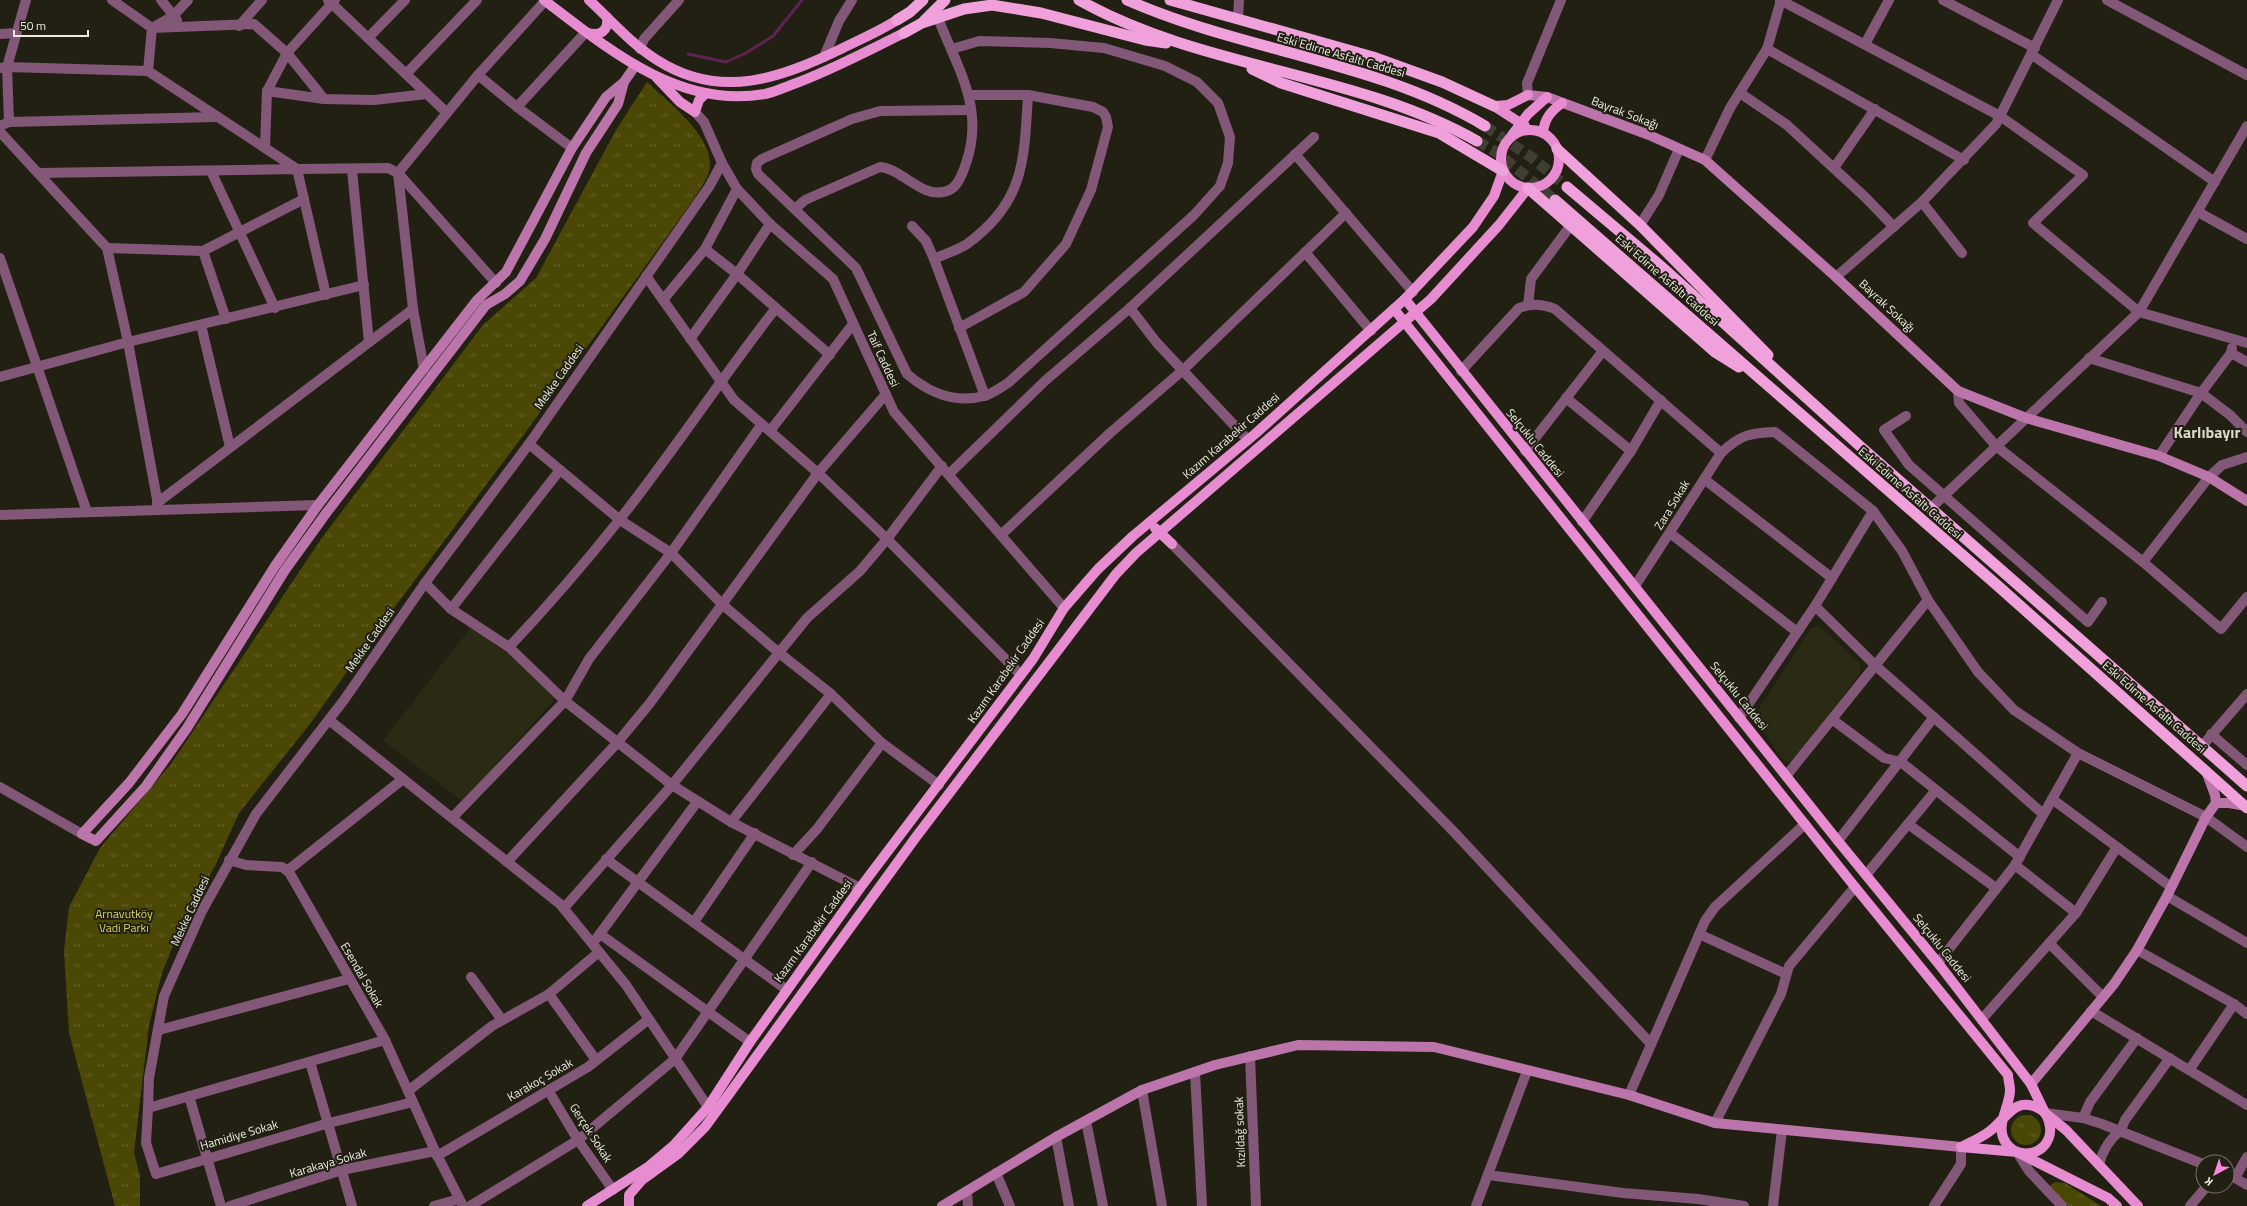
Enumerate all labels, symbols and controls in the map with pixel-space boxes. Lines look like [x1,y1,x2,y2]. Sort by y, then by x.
scale bar [14,12,88,38]
text: 50 m [20,16,46,35]
street label: Eski Edirne Asfaltı Caddesi [1275,27,1407,82]
street label: Bayrak Sokağı [1589,91,1662,134]
street label: Eski Edirne Asfaltı Caddesi [1611,229,1724,330]
street label: Bayrak Sokağı [1855,274,1920,337]
street label: Taif Caddesi [862,328,905,390]
street label: Mekke Caddesi [529,340,588,413]
street label: Kazım Karabekir Caddesi [1178,388,1284,483]
street label: Selçuklu Caddesi [1502,404,1569,481]
district label: Karlıbayır [2174,420,2240,444]
street label: Eski Edirne Asfaltı Caddesi [1854,442,1967,543]
street label: Zara Sokak [1649,476,1694,533]
street label: Mekke Caddesi [340,603,399,676]
street label: Kazım Karabekir Caddesi [962,615,1049,727]
street label: Eski Edirne Asfaltı Caddesi [2098,656,2211,757]
street label: Selçuklu Caddesi [1706,657,1773,734]
street label: Mekke Caddesi [165,873,214,949]
street label: Kazım Karabekir Caddesi [769,875,857,986]
park label: Arnavutköy Vadi Parkı [95,904,153,937]
street label: Selçuklu Caddesi [1909,909,1976,986]
street label: Esendal Sokak [336,938,389,1011]
street label: Karakoç Sokak [503,1053,576,1106]
street label: Kızıldağ sokak [1229,1096,1250,1168]
street label: Gerçek Sokak [565,1099,618,1166]
street label: Hamidiye Sokak [198,1114,280,1155]
street label: Karakaya Sokak [287,1142,369,1183]
north arrow [2195,1154,2235,1194]
text: K [2201,1173,2216,1190]

